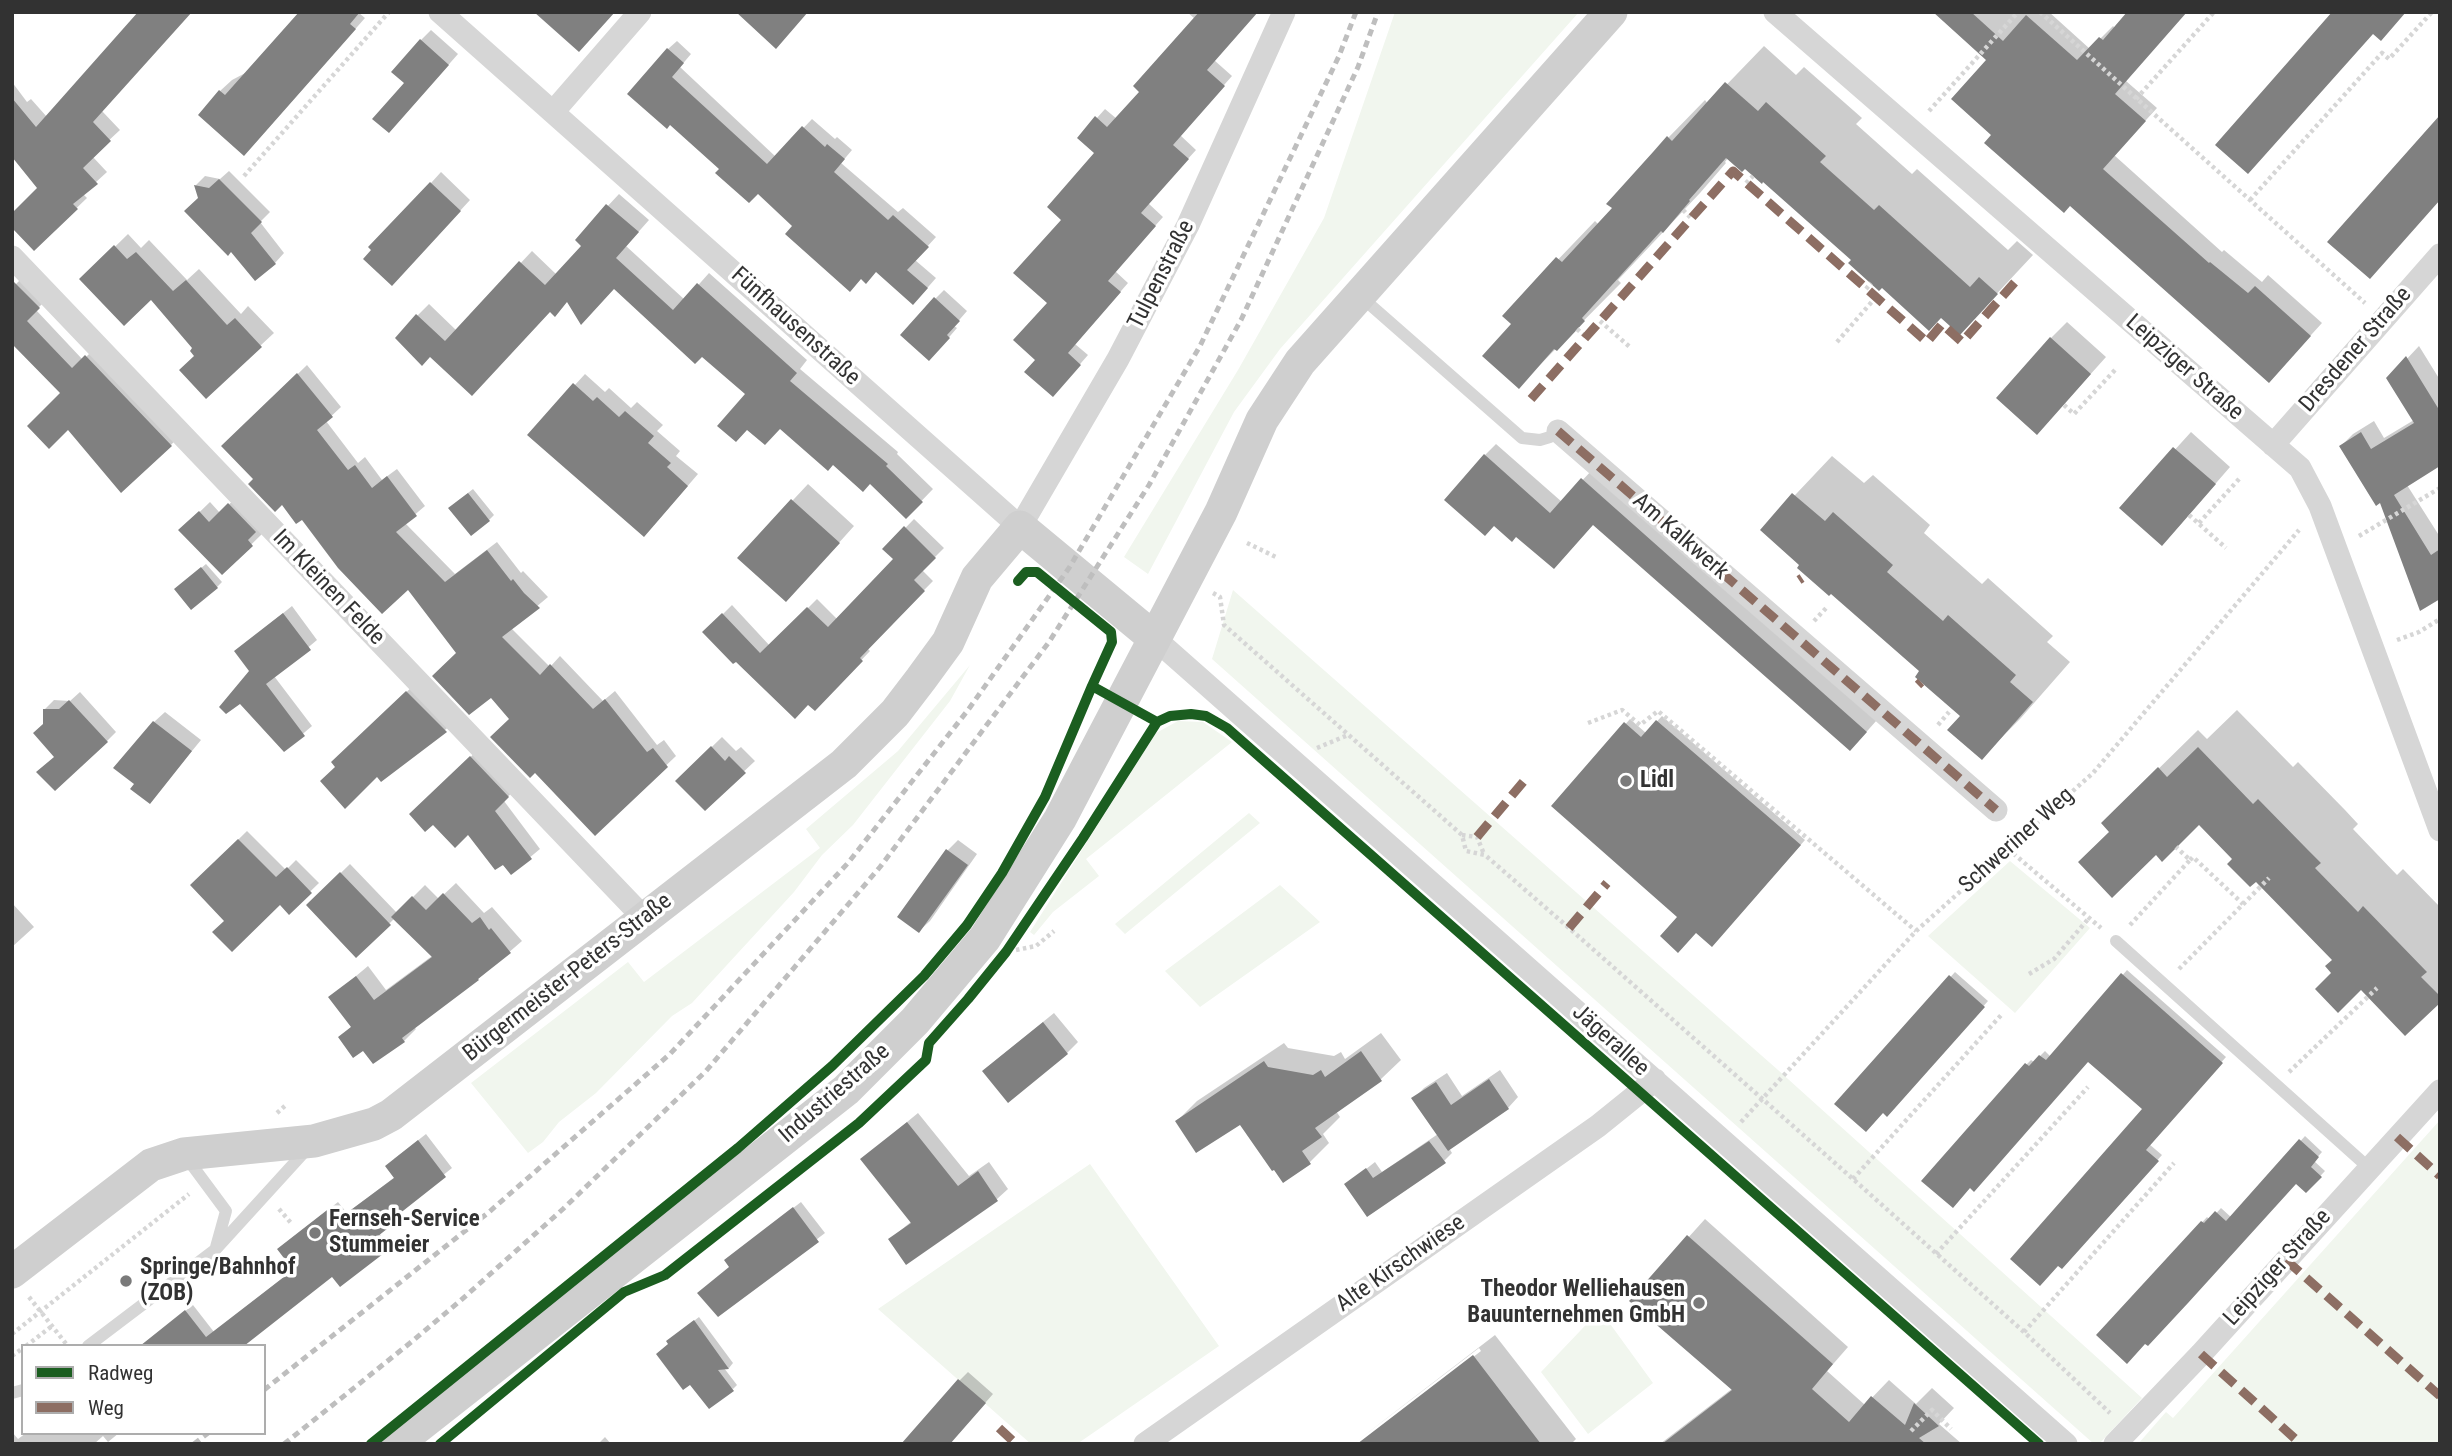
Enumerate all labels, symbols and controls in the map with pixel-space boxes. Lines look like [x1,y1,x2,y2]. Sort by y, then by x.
street label: Tulpenstraße [1123,216,1201,334]
street label: Fünfhausenstraße [725,262,865,392]
street label: Dresdener Straße [2294,282,2418,418]
street label: Leipziger Straße [2119,309,2249,427]
street label: Am Kalkwerk [1626,488,1734,586]
street label: Im Kleinen Felde [266,525,390,651]
place label: Lidl [1640,767,1674,795]
marker: Lidl [1618,773,1634,789]
street label: Schweriner Weg [1954,782,2080,900]
street label: Bürgermeister-Peters-Straße [458,888,678,1068]
street label: Jägerallee [1566,999,1654,1083]
street label: Industriestraße [774,1039,896,1149]
street label: Leipziger Straße [2219,1204,2337,1332]
place label: Fernseh-Service Stummeier [329,1206,480,1260]
street label: Alte Kirschwiese [1331,1209,1471,1319]
marker: Fernseh-Service Stummeier [307,1225,323,1241]
place label: Springe/Bahnhof (ZOB) [140,1254,295,1308]
marker: Springe/Bahnhof (ZOB) [118,1273,134,1289]
place label: Theodor Welliehausen Bauunternehmen GmbH [1467,1276,1685,1330]
marker: Theodor Welliehausen Bauunternehmen GmbH [1691,1295,1707,1311]
legend [21,1344,266,1435]
text: Radweg [88,1361,153,1385]
text: Weg [88,1396,124,1420]

